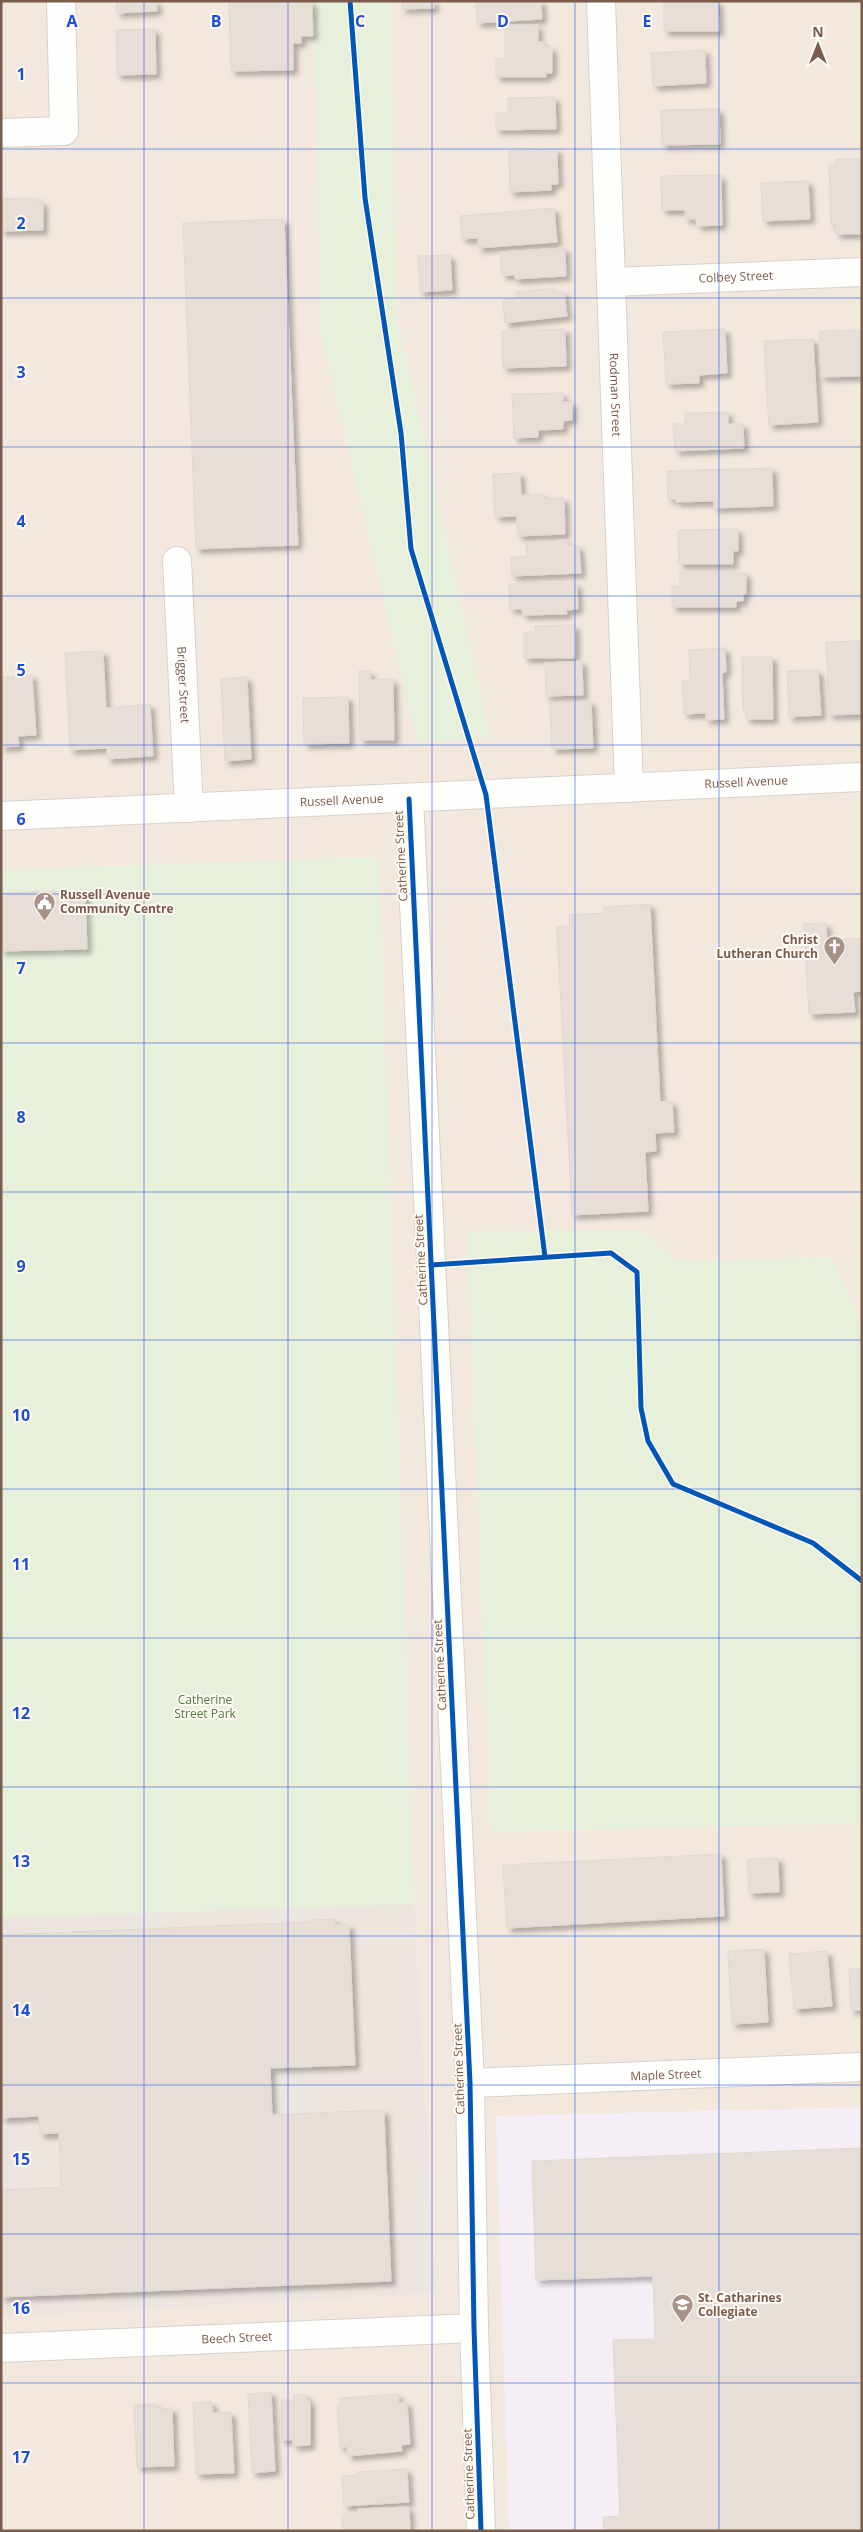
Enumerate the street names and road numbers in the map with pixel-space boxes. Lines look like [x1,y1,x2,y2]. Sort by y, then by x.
street label: Colbey Street [698,267,773,287]
street label: Rodman Street [606,353,625,437]
street label: Brigger Street [173,646,194,724]
street label: Russell Avenue [704,771,789,792]
street label: Russell Avenue [299,790,384,810]
street label: Catherine Street [390,810,411,902]
street label: Catherine Street [410,1214,431,1306]
street label: Catherine Street [429,1619,450,1711]
street label: Catherine Street [448,2023,469,2115]
street label: Maple Street [630,2065,702,2084]
street label: Beech Street [201,2328,273,2348]
street label: Catherine Street [458,2428,479,2520]

